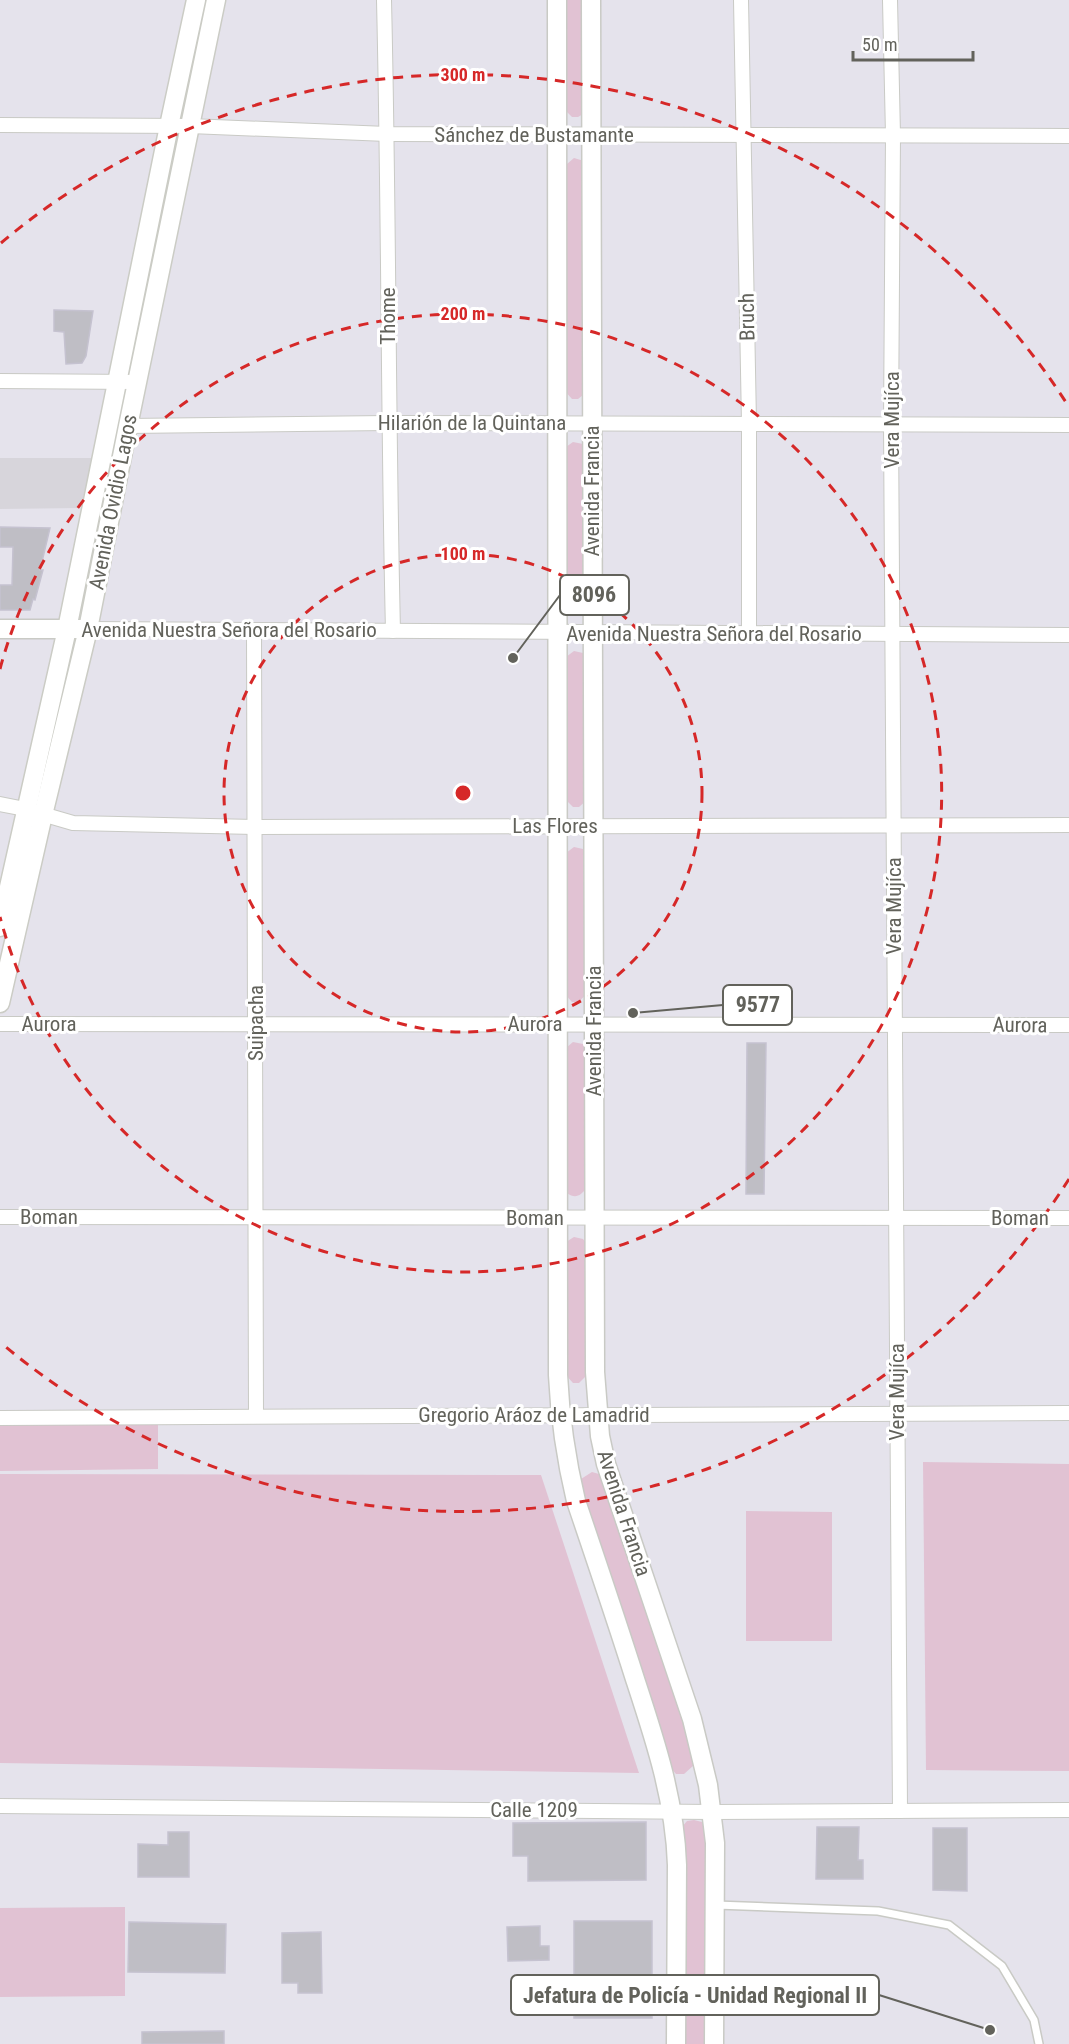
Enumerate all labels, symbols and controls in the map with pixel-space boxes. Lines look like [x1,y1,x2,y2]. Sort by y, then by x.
scale bar [853,24,973,62]
text: 50 m [862,34,897,55]
text: 300 m [441,64,485,85]
street label: Sánchez de Bustamante [434,123,634,147]
street label: Thome [376,287,400,345]
street label: Bruch [735,293,759,341]
text: 200 m [441,303,485,324]
street label: Vera Mujíca [880,371,904,469]
street label: Hilarión de la Quintana [378,411,566,435]
street label: Avenida Ovidio Lagos [84,412,142,592]
street label: Avenida Francia [580,425,604,557]
text: 100 m [441,543,485,564]
callout: 8096 [560,575,629,615]
text: 8096 [572,582,616,607]
street label: Avenida Nuestra Señora del Rosario [81,618,377,642]
street label: Avenida Nuestra Señora del Rosario [566,622,862,646]
centre of rings [453,783,473,803]
street label: Las Flores [512,814,598,838]
street label: Vera Mujíca [882,857,906,955]
street label: Avenida Francia [582,965,606,1097]
street label: Suipacha [244,985,268,1061]
callout: 9577 [723,985,792,1025]
text: 9577 [736,992,780,1017]
street label: Aurora [22,1012,76,1036]
street label: Aurora [508,1012,562,1036]
street label: Aurora [992,1013,1048,1037]
street label: Boman [20,1205,78,1229]
street label: Boman [506,1206,564,1230]
street label: Boman [991,1206,1049,1230]
street label: Vera Mujíca [885,1343,909,1441]
street label: Gregorio Aráoz de Lamadrid [418,1403,650,1427]
street label: Avenida Francia [592,1447,656,1579]
street label: Calle 1209 [490,1798,578,1822]
callout: Jefatura de Policía - Unidad Regional II [511,1975,879,2015]
text: Jefatura de Policía - Unidad Regional II [523,1983,867,2008]

